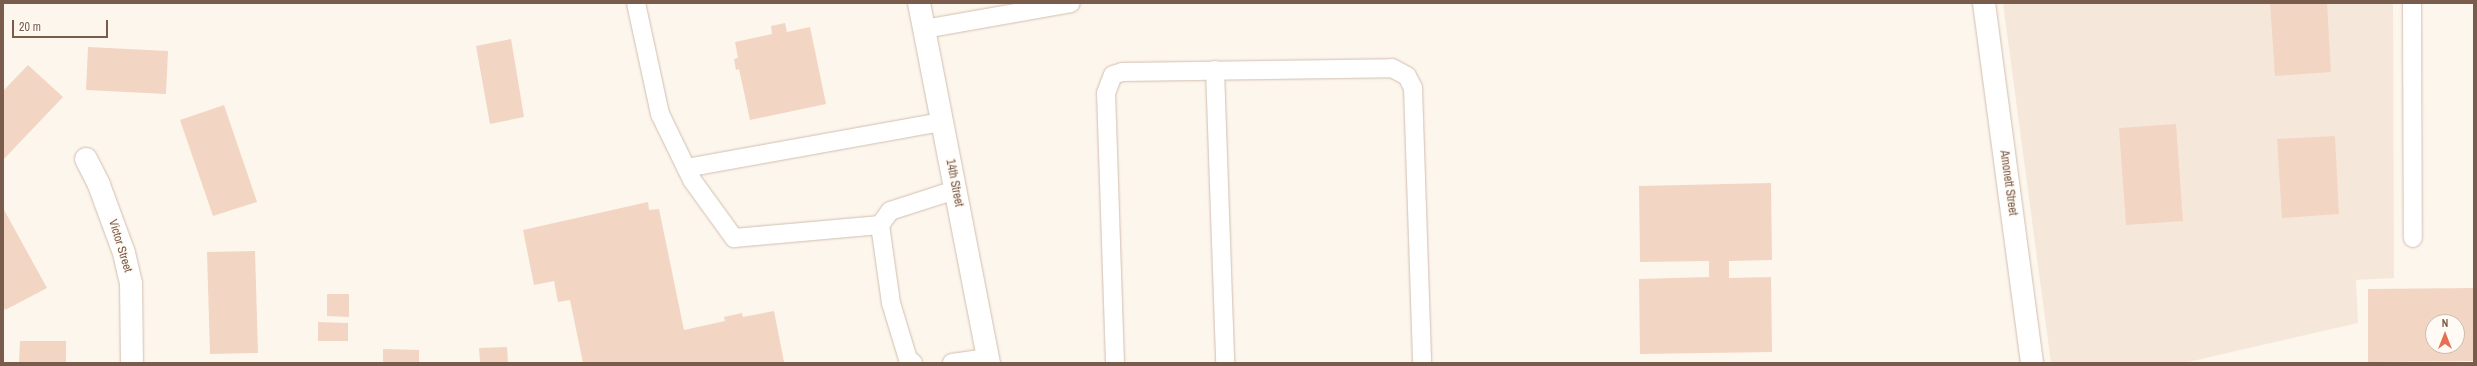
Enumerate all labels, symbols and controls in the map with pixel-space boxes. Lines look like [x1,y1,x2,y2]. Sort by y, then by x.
scale bar [14,12,110,38]
text: 20 m [19,19,41,35]
street label: Amonett Street [1996,149,2020,217]
street label: 14th Street [942,158,966,208]
street label: Victor Street [105,218,135,274]
north arrow [2425,314,2465,354]
text: N [2442,316,2448,330]

